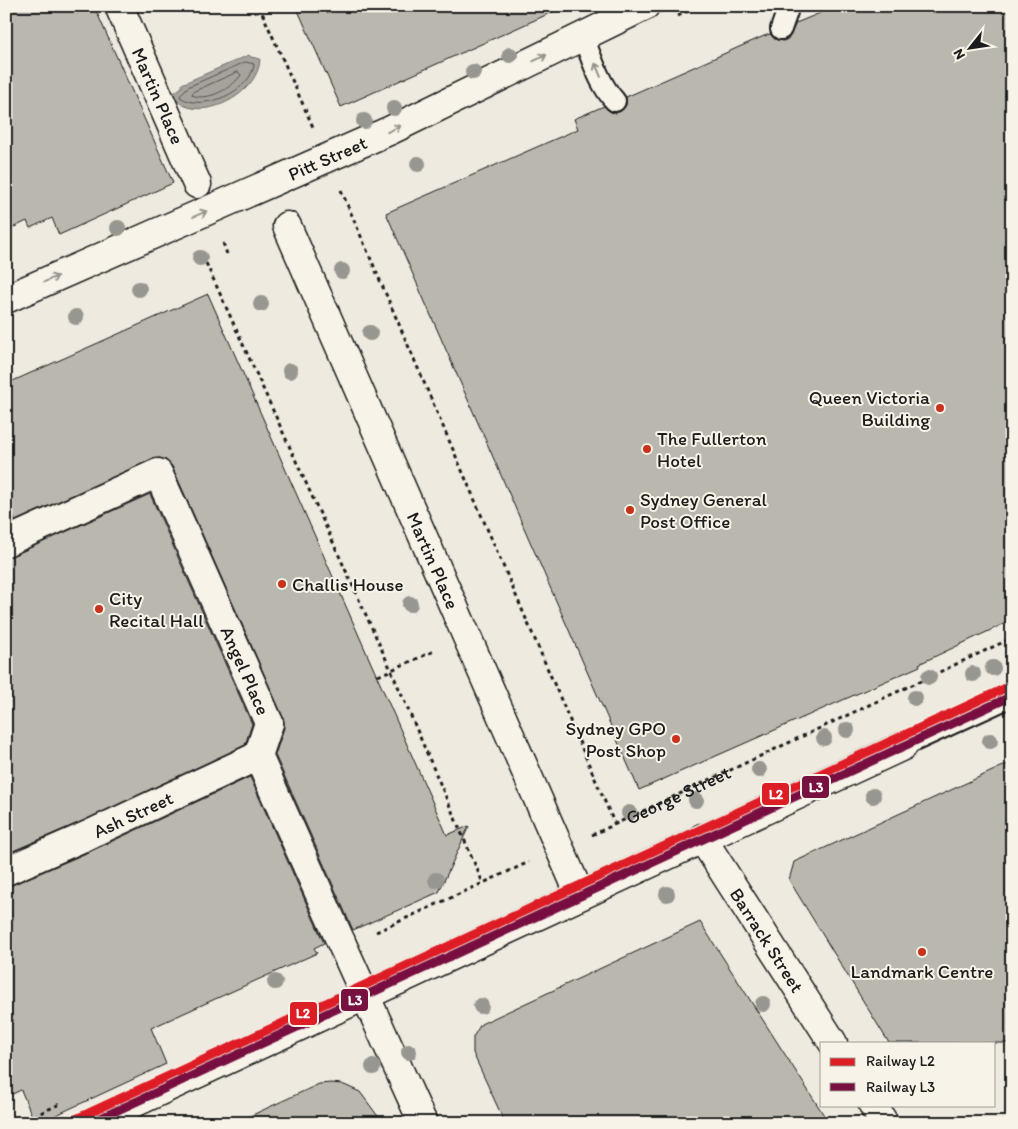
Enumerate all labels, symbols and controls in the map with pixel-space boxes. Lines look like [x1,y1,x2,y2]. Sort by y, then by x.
north arrow [946,22,996,72]
street label: Martin Place [127,44,189,148]
text: N [949,46,969,63]
one-way arrow [532,52,547,62]
one-way arrow [592,63,602,78]
one-way arrow [386,123,401,133]
street label: Pitt Street [285,131,371,186]
one-way arrow [192,209,207,218]
one-way arrow [43,274,58,284]
place label: Queen Victoria Building [809,386,930,431]
marker: Queen Victoria Building [934,402,946,414]
place label: The Fullerton Hotel [657,427,767,472]
marker: The Fullerton Hotel [641,443,653,455]
place label: Sydney General Post Office [640,488,768,533]
marker: Sydney General Post Office [624,504,636,516]
street label: Martin Place [402,509,464,612]
place label: Challis House [292,573,403,596]
marker: Challis House [276,578,288,590]
place label: City Recital Hall [109,587,204,632]
marker: City Recital Hall [93,603,105,615]
street label: Angel Place [216,623,275,719]
place label: Sydney GPO Post Shop [566,717,666,762]
marker: Sydney GPO Post Shop [670,733,682,745]
street label: George Street [622,761,734,830]
line badge: L3 [801,775,830,799]
text: L3 [809,779,824,796]
line badge: L2 [761,782,790,806]
street label: Ash Street [90,786,177,843]
text: L2 [769,786,784,803]
street label: Barrack Street [725,884,809,997]
marker: Landmark Centre [916,946,928,958]
place label: Landmark Centre [851,960,993,983]
line badge: L3 [340,988,369,1012]
text: L3 [348,992,363,1009]
line badge: L2 [289,1001,318,1026]
text: L2 [296,1005,311,1022]
legend [820,1042,996,1106]
text: Railway L2 [866,1052,935,1070]
text: Railway L3 [866,1078,935,1096]

